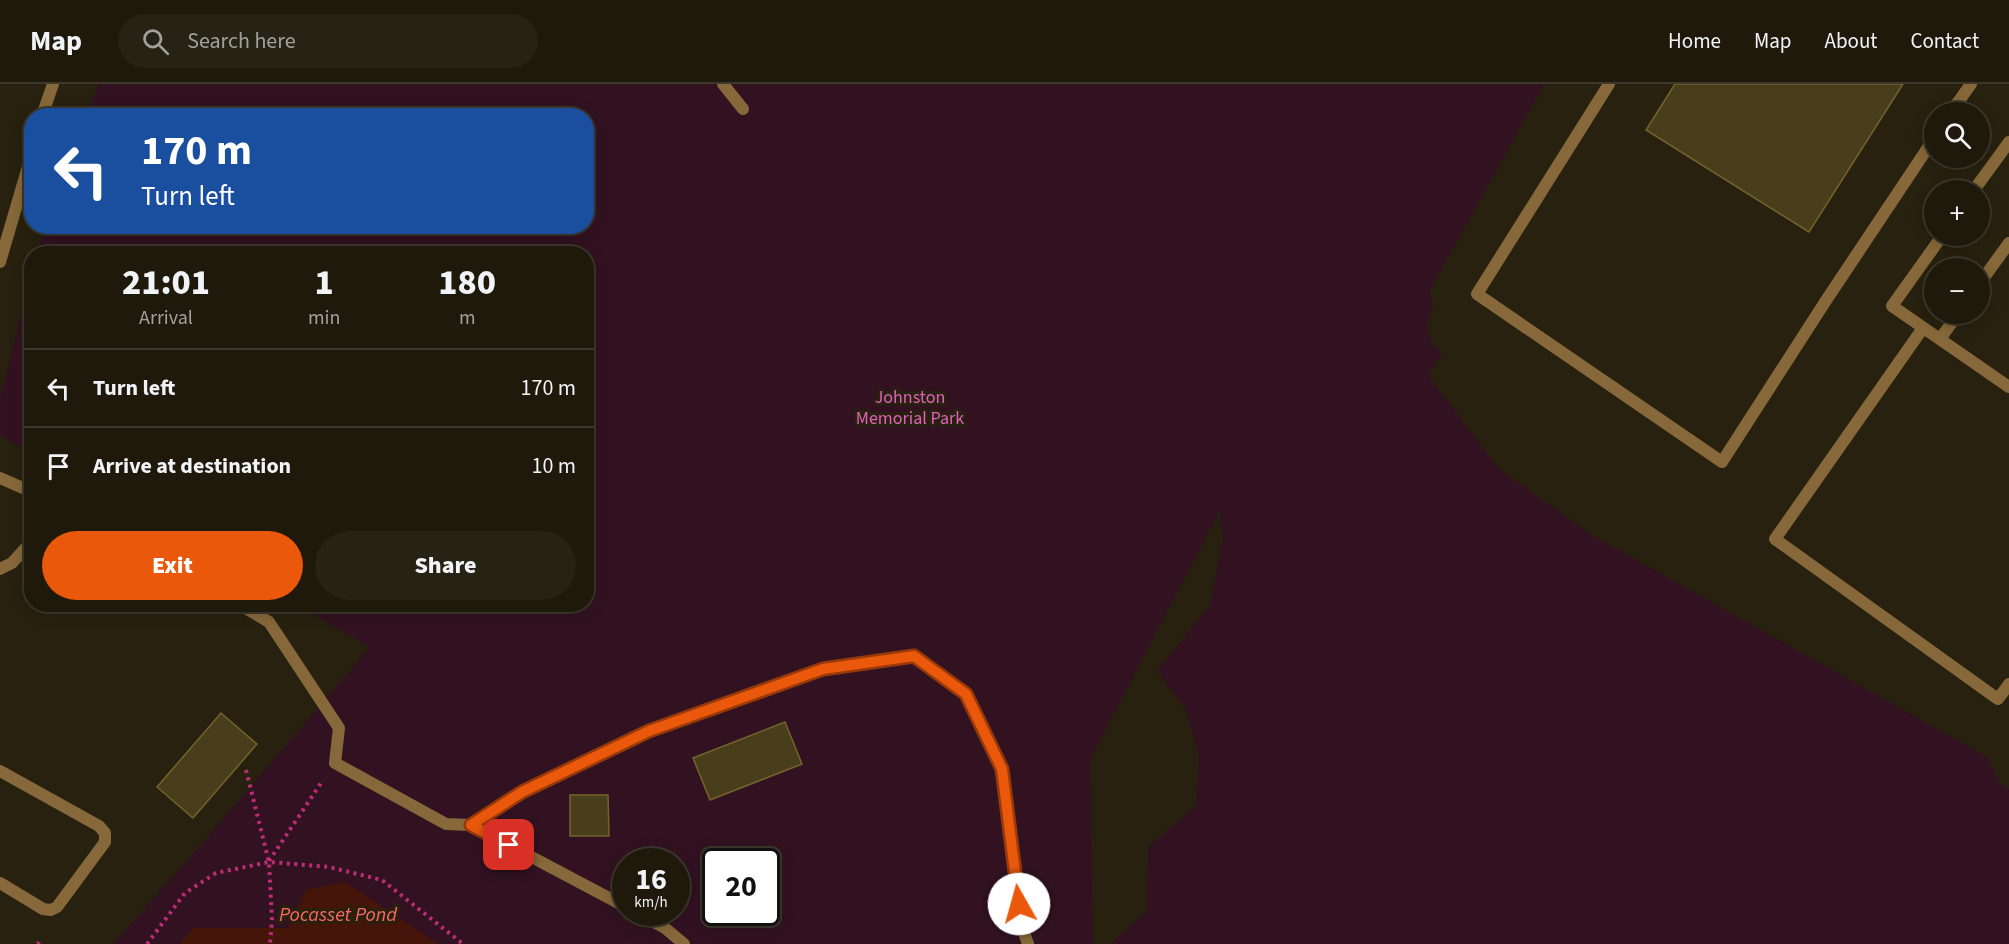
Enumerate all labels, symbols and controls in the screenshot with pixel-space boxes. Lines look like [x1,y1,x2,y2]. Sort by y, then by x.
search box [118,14,538,68]
text: Map [30,21,82,61]
icon: search [139,25,172,58]
text: Search here [187,25,296,57]
text: Home [1668,26,1721,56]
text: Map [1754,26,1792,56]
text: About [1825,26,1877,56]
text: Contact [1910,26,1979,56]
map controls [1924,102,1990,324]
button: search [1924,102,1990,168]
text: 170 m [141,121,252,181]
icon: left [42,132,120,210]
text: Turn left [141,177,235,216]
button: + [1924,180,1990,246]
text: 21:01 [122,257,210,308]
text: 1 [315,257,334,308]
text: 180 [438,257,496,308]
button: − [1924,258,1990,324]
text: Arrival [139,304,193,332]
text: min [308,304,340,332]
text: m [459,304,475,332]
icon: left [42,372,75,405]
text: Turn left [93,372,175,404]
text: 170 m [521,372,576,404]
park label: Johnston Memorial Park [856,385,964,431]
icon: arrive [42,450,75,483]
text: Arrive at destination [93,450,291,482]
text: 10 m [531,450,576,482]
button: Exit [42,531,303,600]
button: Share [315,531,576,600]
pin [483,819,534,870]
icon: arrive [492,828,525,861]
speed limit sign: 20 [702,848,780,926]
text: 16 [635,858,667,901]
position arrow [987,872,1051,936]
text: km/h [634,892,668,913]
water label: Pocasset Pond [279,901,398,929]

